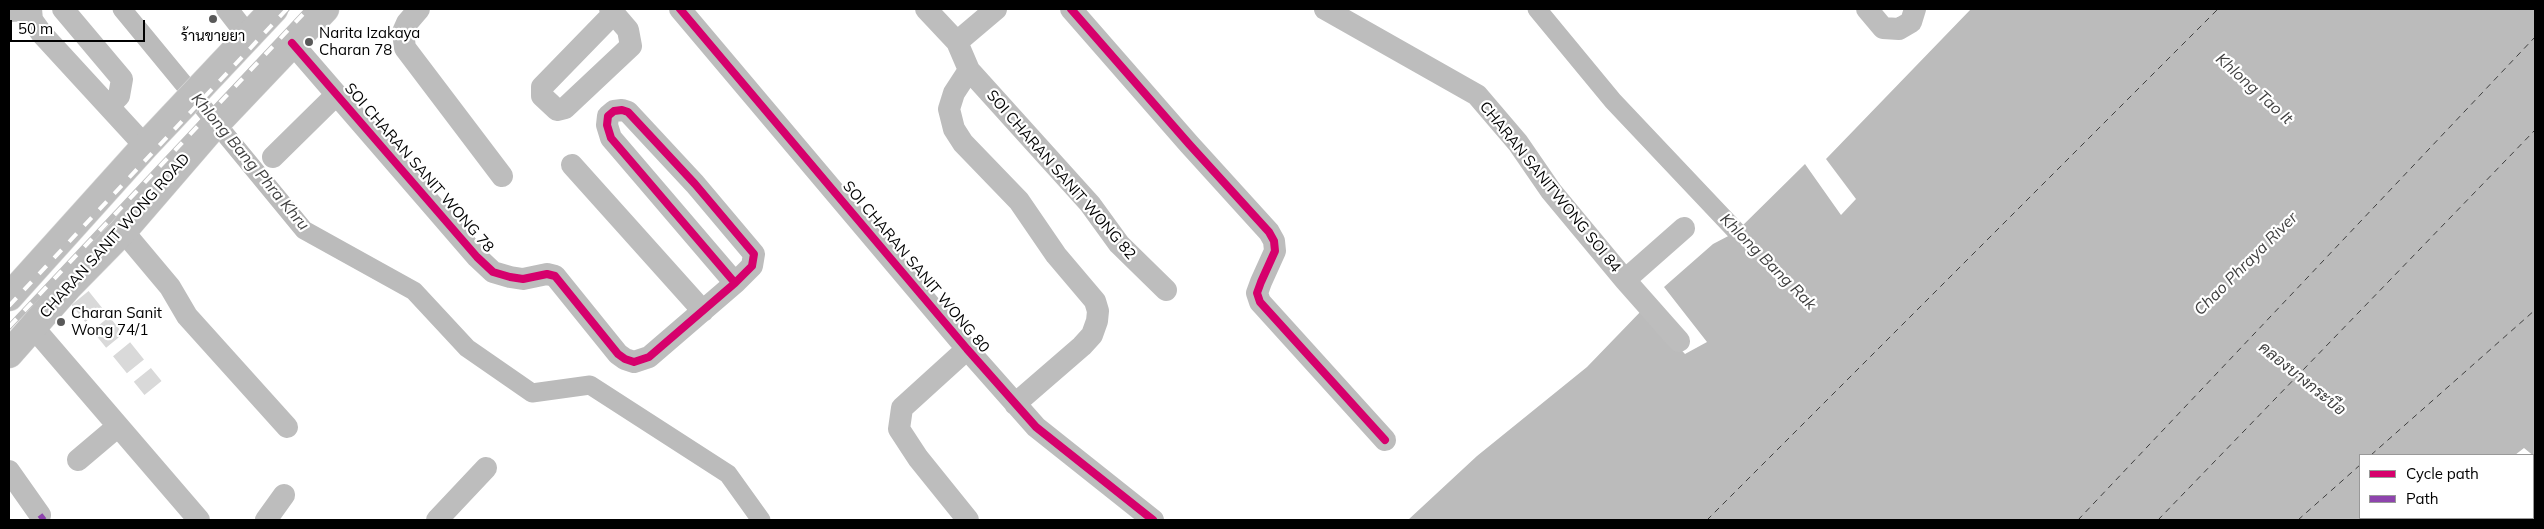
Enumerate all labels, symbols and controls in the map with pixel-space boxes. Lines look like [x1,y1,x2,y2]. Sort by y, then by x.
scale bar [12,10,148,42]
marker: ร้านขายยา [207,13,219,25]
text: 50 m [18,19,53,38]
place label: Narita Izakaya Charan 78 [319,24,420,59]
place label: ร้านขายยา [181,27,245,45]
marker: Narita Izakaya Charan 78 [303,36,315,48]
water label: Khlong Tao It [2212,49,2296,129]
street label: SOI CHARAN SANIT WONG 78 [341,80,497,256]
street label: SOI CHARAN SANIT WONG 82 [983,87,1139,263]
water label: Khlong Bang Phra Khru [187,89,313,235]
street label: CHARAN SANITWONG SOI 84 [1475,98,1625,276]
street label: CHARAN SANIT WONG ROAD [36,150,194,322]
street label: SOI CHARAN SANIT WONG 80 [839,178,993,356]
water label: Chao Phraya River [2190,208,2302,320]
water label: Khlong Bang Rak [1716,210,1820,314]
place label: Charan Sanit Wong 74/1 [71,304,162,339]
marker: Charan Sanit Wong 74/1 [55,316,67,328]
water label: คลองบางกระบือ [2255,338,2349,420]
legend [2359,454,2534,519]
text: Cycle path [2406,464,2479,483]
text: Path [2406,489,2438,508]

